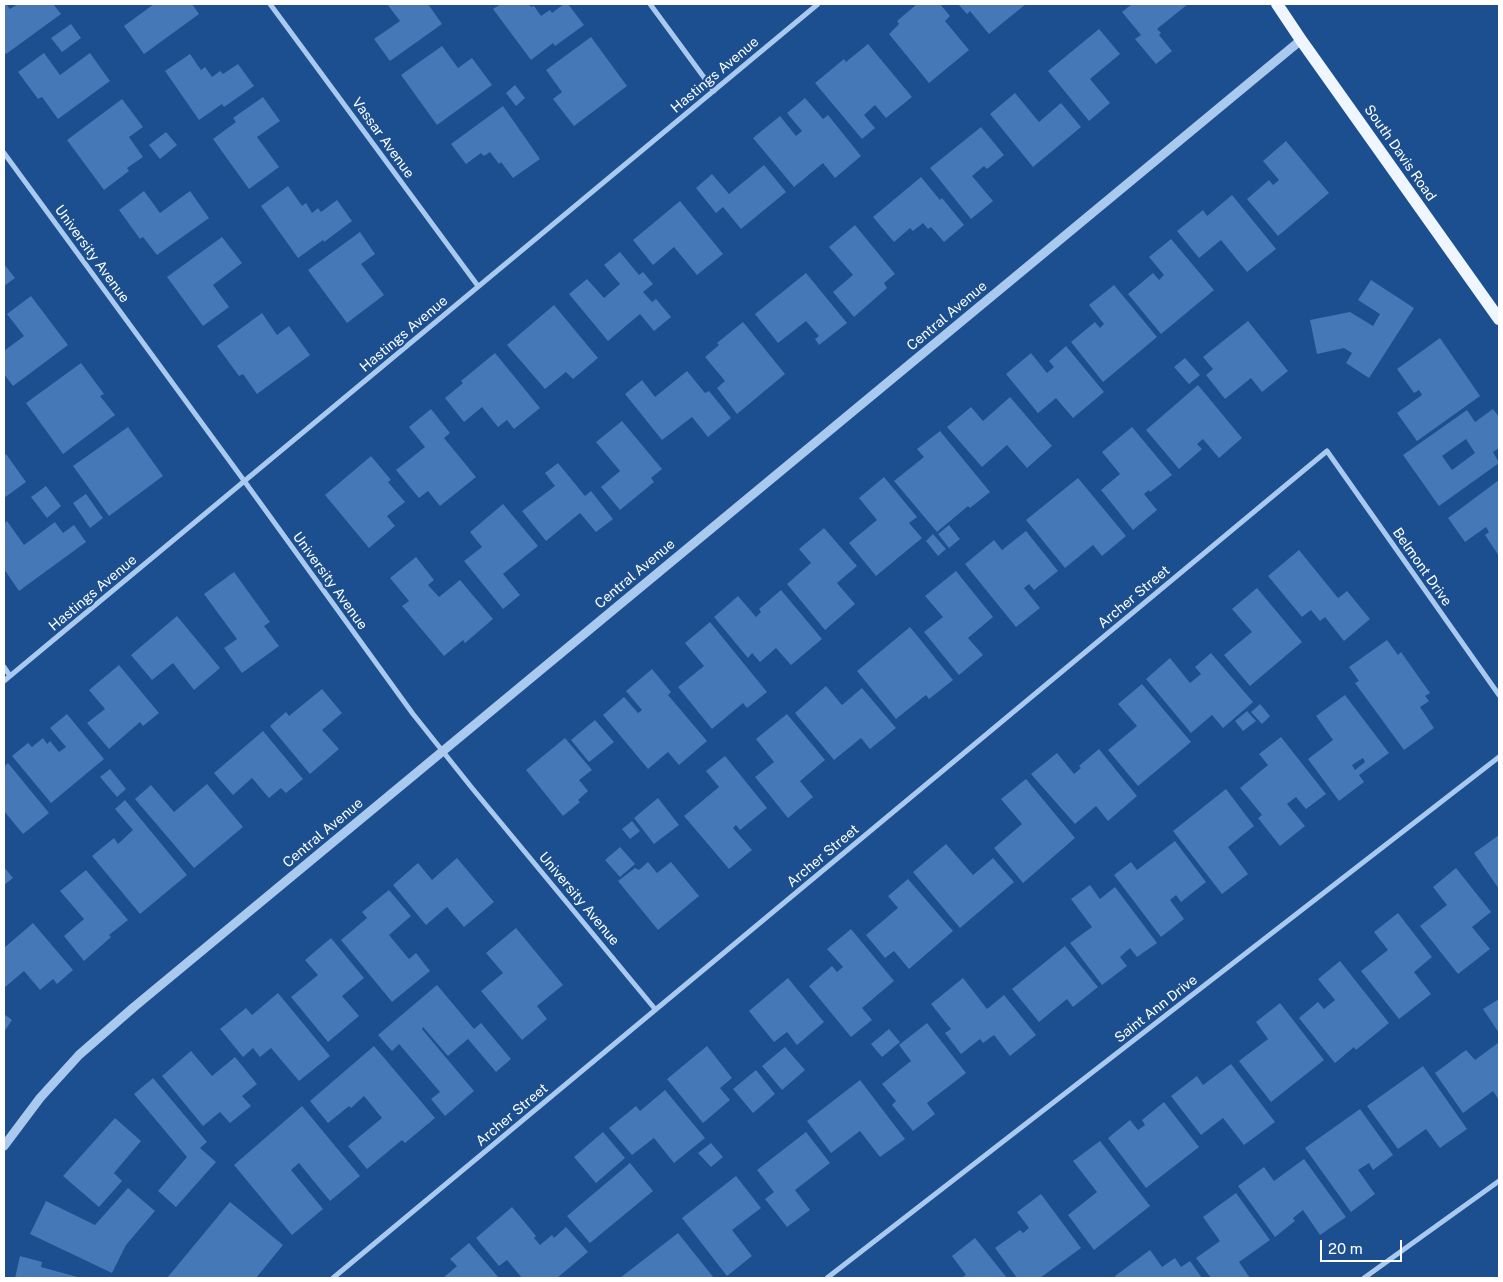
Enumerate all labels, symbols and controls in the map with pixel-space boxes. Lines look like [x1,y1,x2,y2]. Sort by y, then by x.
street label: Hastings Avenue [668,33,762,117]
street label: Vassar Avenue [348,94,418,182]
street label: South Davis Road [1361,102,1439,204]
street label: University Avenue [51,202,133,306]
street label: Central Avenue [904,278,990,354]
street label: Hastings Avenue [357,292,451,376]
street label: Belmont Drive [1389,525,1455,609]
street label: University Avenue [289,529,371,633]
street label: Central Avenue [592,536,678,612]
street label: Hastings Avenue [46,551,140,635]
street label: Archer Street [1095,562,1173,632]
street label: Central Avenue [280,795,366,871]
street label: Archer Street [784,821,862,891]
street label: University Avenue [535,849,623,949]
street label: Saint Ann Drive [1111,972,1201,1046]
street label: Archer Street [473,1080,551,1150]
scale bar [1323,1230,1406,1262]
text: 20 m [1328,1240,1363,1257]

